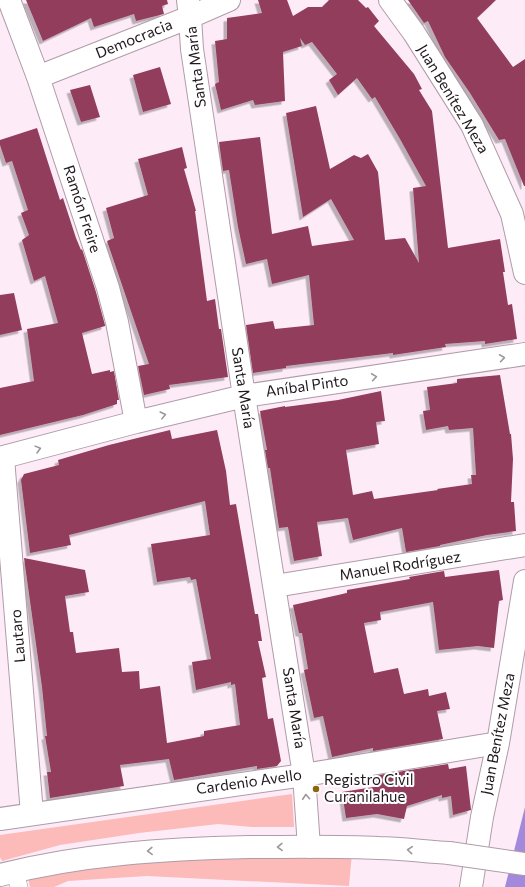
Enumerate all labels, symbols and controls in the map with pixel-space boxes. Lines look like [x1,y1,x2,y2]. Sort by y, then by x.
street label: Democracia [93,15,175,62]
street label: Santa María [181,25,209,109]
street label: Juan Benítez Meza [414,41,493,156]
street label: Ramón Freire [60,163,106,255]
street label: Santa María [229,346,259,430]
one-way arrow [499,354,505,363]
street label: Aníbal Pinto [264,370,349,400]
one-way arrow [371,373,377,382]
one-way arrow [160,412,167,420]
one-way arrow [35,445,41,453]
street label: Manuel Rodríguez [338,547,462,583]
street label: Lautaro [6,609,28,664]
street label: Santa María [280,666,310,750]
street label: Juan Benítez Meza [476,671,518,796]
street label: Cardenio Avello [195,765,303,797]
place label: Registro Civil Curanilahue [324,770,413,805]
marker: Registro Civil Curanilahue [311,784,321,794]
one-way arrow [301,794,310,800]
one-way arrow [277,843,283,851]
one-way arrow [407,846,413,855]
one-way arrow [147,847,153,855]

